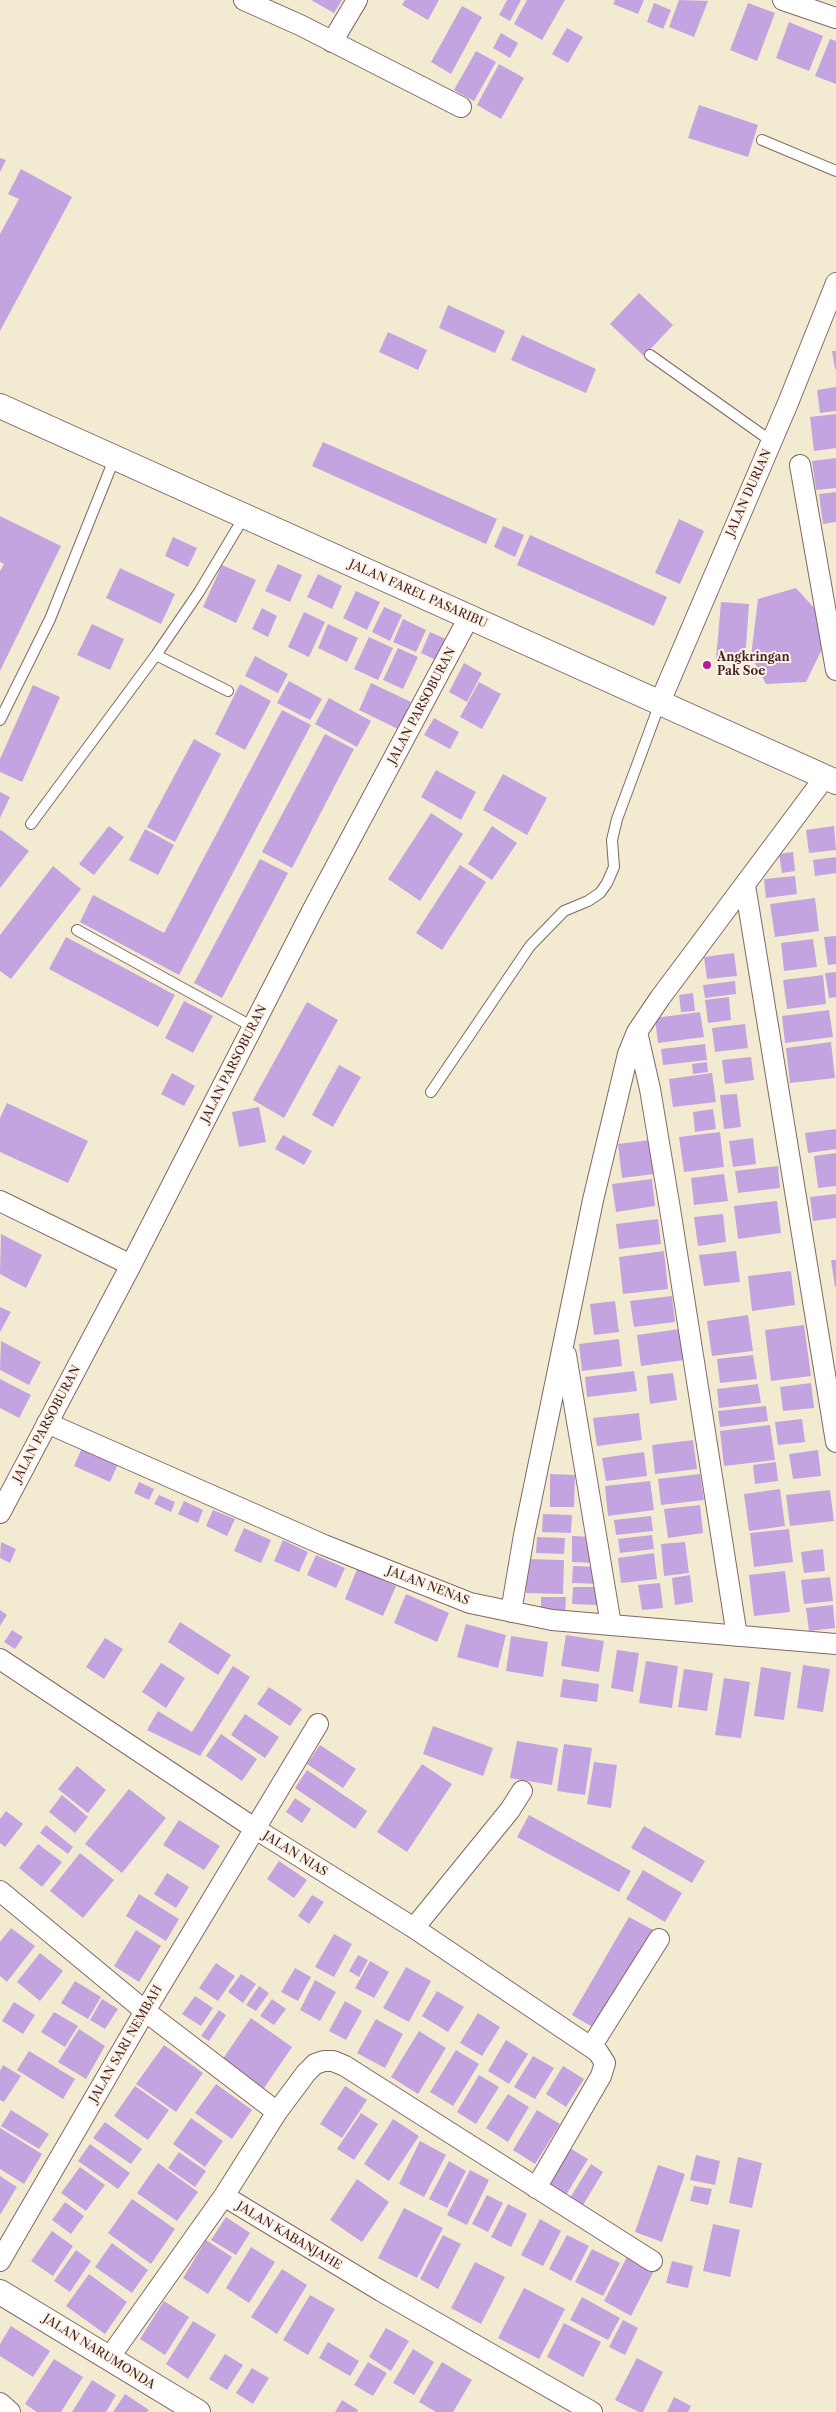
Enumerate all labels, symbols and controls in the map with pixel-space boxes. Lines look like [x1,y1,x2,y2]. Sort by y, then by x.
street label: JALAN DURIAN [723,447,775,539]
street label: JALAN FAREL PASARIBU [347,557,489,631]
street label: JALAN PARSOBURAN [385,645,459,767]
place label: Angkringan Pak Soe [717,651,790,679]
marker: Angkringan Pak Soe [701,659,713,671]
street label: JALAN PARSOBURAN [198,1003,270,1125]
street label: JALAN PARSOBURAN [10,1363,84,1485]
street label: JALAN NENAS [385,1564,471,1608]
street label: JALAN NIAS [260,1828,330,1880]
street label: JALAN SARI NEMBAH [87,1983,165,2105]
street label: JALAN KABANJAHE [234,2199,344,2273]
street label: JALAN NARUMONDA [40,2312,158,2392]

